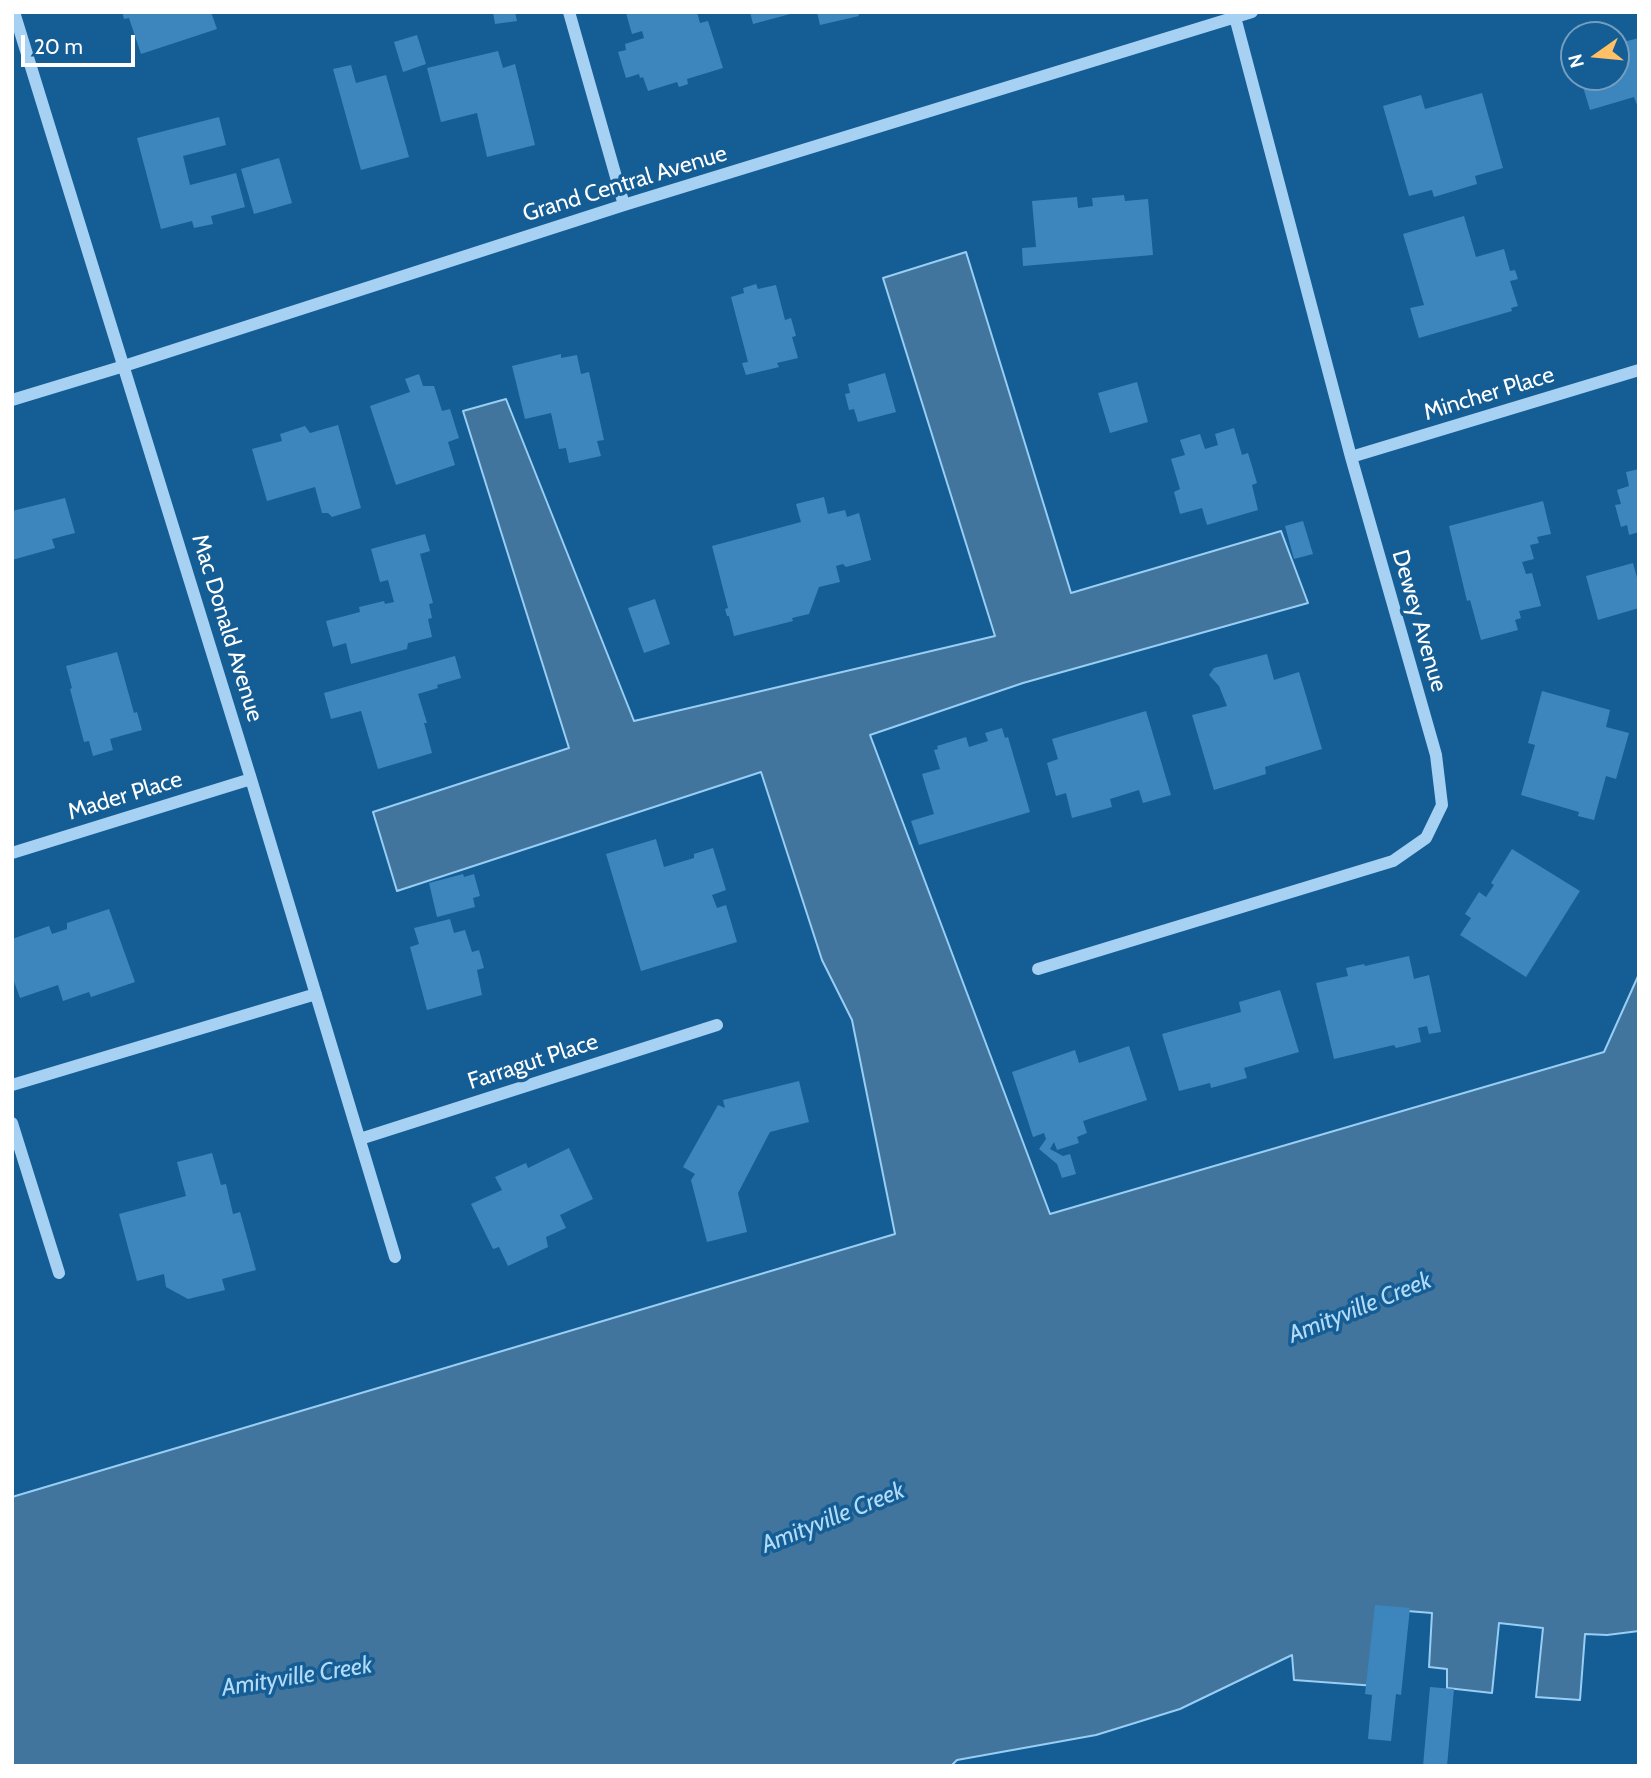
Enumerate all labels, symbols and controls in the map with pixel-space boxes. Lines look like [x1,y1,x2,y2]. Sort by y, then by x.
scale bar [24,21,138,65]
north arrow [1560,21,1630,91]
text: 20 m [34,34,83,59]
text: N [1563,52,1589,71]
street label: Grand Central Avenue [520,140,730,228]
street label: Mincher Place [1420,361,1558,427]
street label: Mac Donald Avenue [185,531,269,725]
street label: Dewey Avenue [1386,547,1452,695]
street label: Mader Place [64,766,186,826]
street label: Farragut Place [464,1028,602,1096]
water label: Amityville Creek [1284,1266,1436,1350]
water label: Amityville Creek [757,1476,909,1560]
water label: Amityville Creek [220,1651,374,1703]

